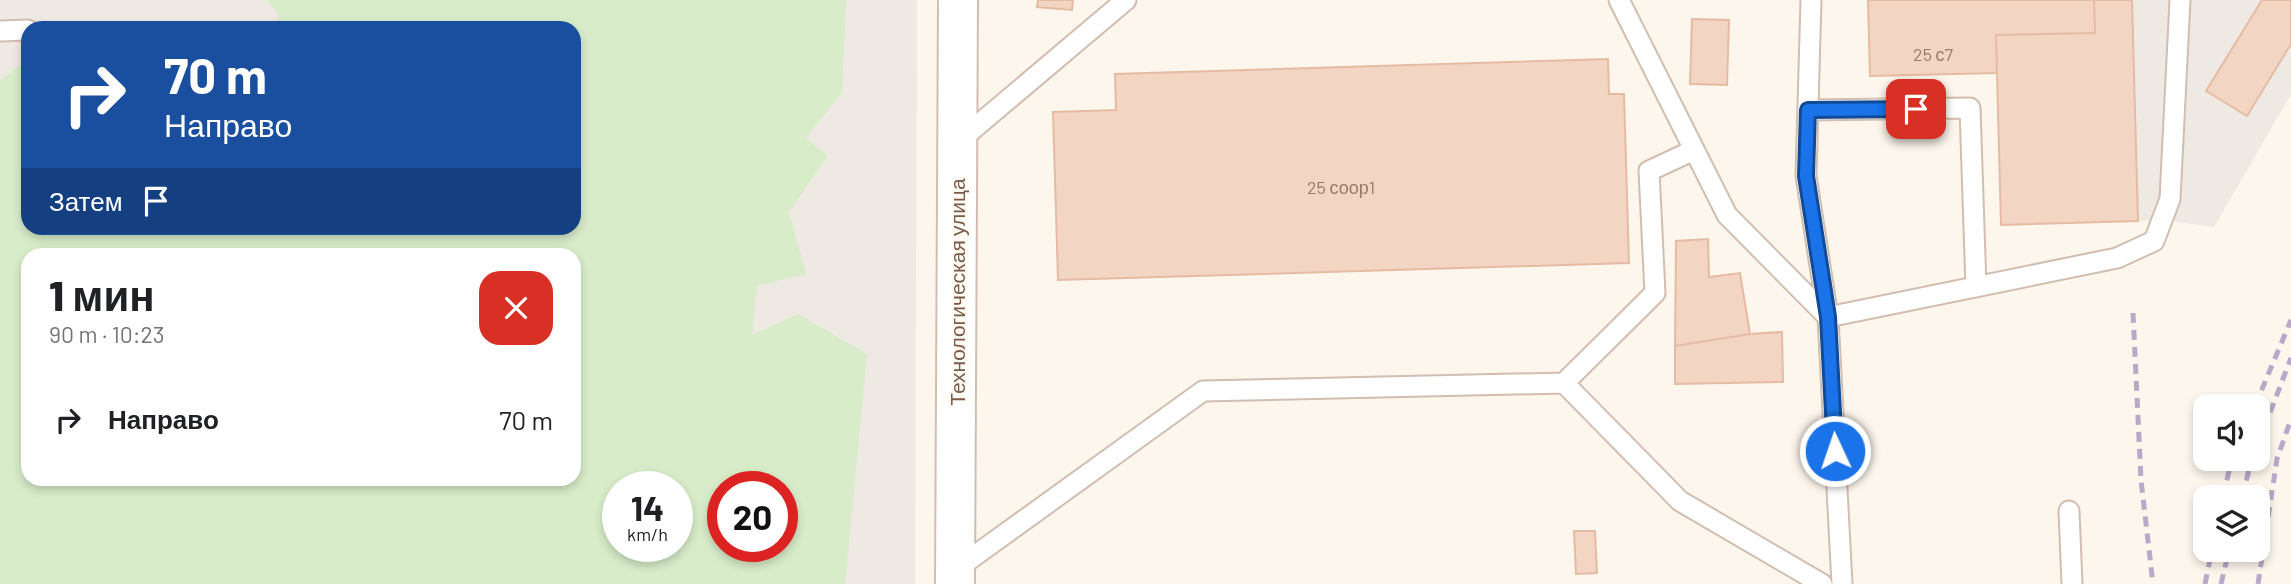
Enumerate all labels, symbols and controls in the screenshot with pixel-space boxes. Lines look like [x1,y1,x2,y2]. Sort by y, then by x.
house number: 25 с7 [1913,43,1953,65]
text: 70 m [164,45,267,104]
icon: right [49,49,140,140]
pin [1886,79,1946,139]
icon: arrive [1897,90,1935,128]
text: Направо [164,105,292,143]
house number: 25 соор1 [1307,176,1375,198]
street label: Технологическая улица [944,178,969,406]
icon: arrive [137,182,175,220]
text: Затем [49,185,123,216]
text: 1 мин [49,269,155,319]
button: close [479,271,553,345]
text: 90 m · 10:23 [49,320,165,348]
map controls [2193,394,2270,562]
button: sound [2193,394,2270,471]
icon: right [49,401,87,439]
text: Направо [108,403,219,434]
text: 70 m [499,404,553,435]
position arrow [1798,414,1872,488]
speed limit sign: 20 [707,471,798,562]
button: layers [2193,485,2270,562]
text: 14 [631,486,664,528]
text: km/h [627,523,668,545]

